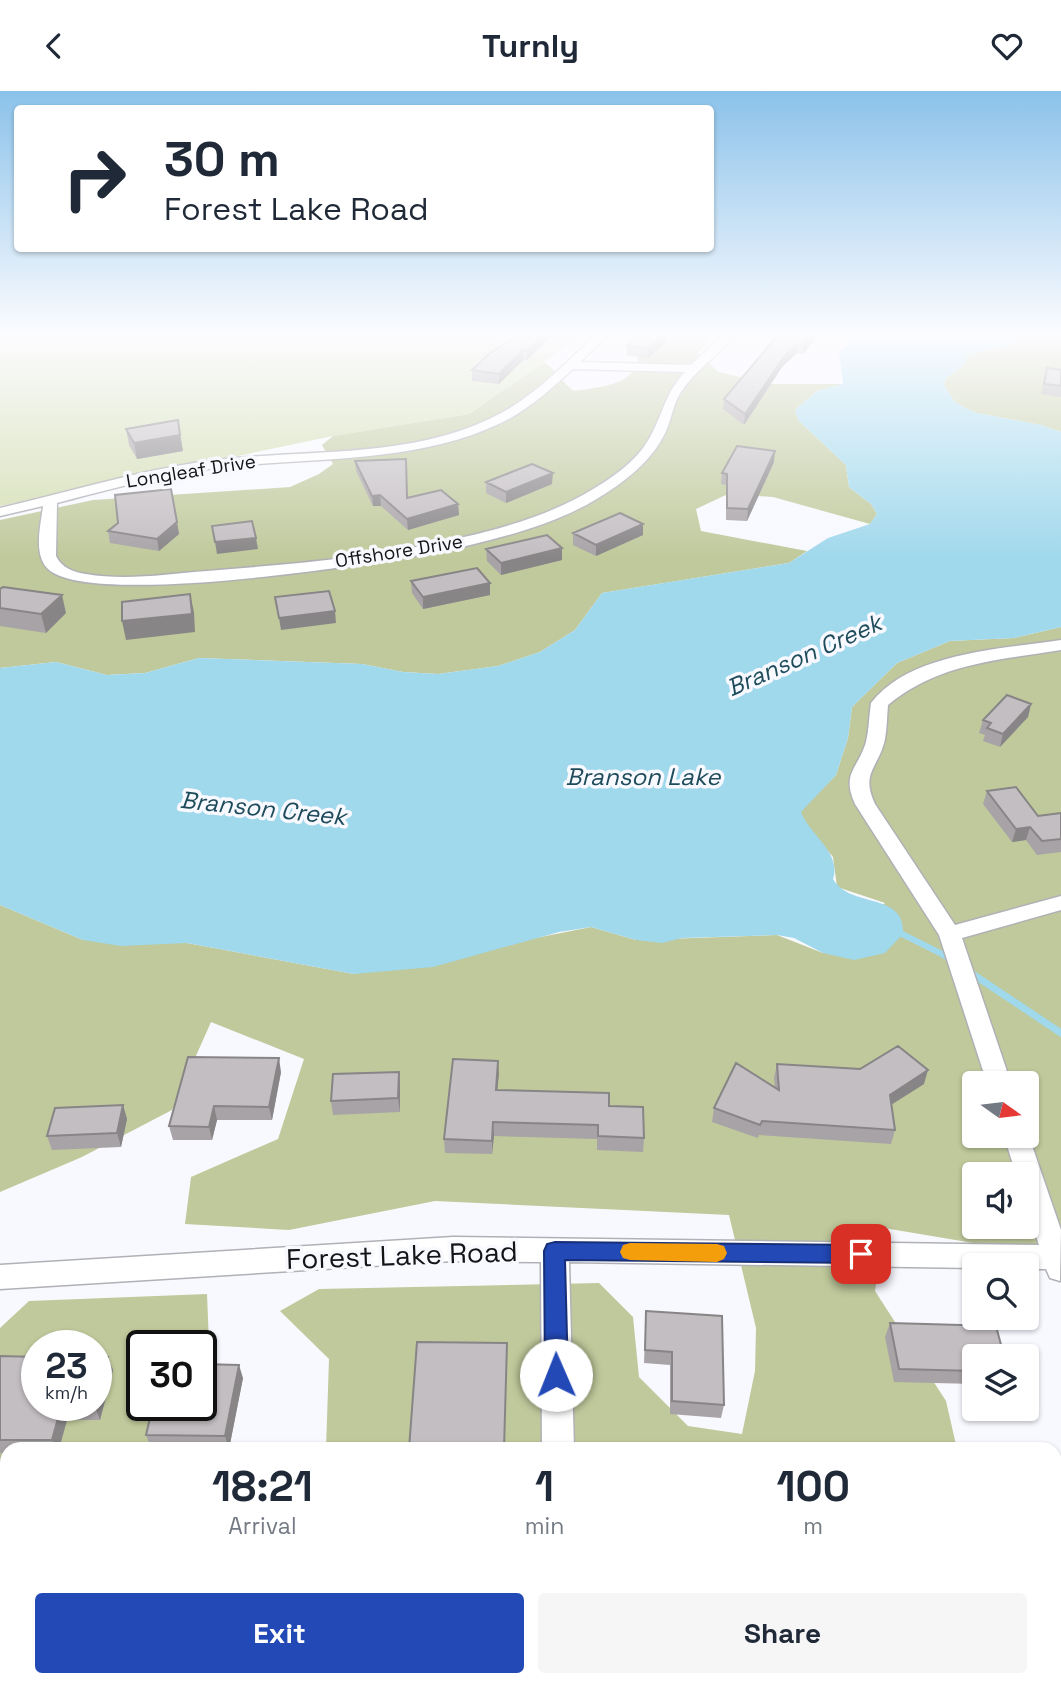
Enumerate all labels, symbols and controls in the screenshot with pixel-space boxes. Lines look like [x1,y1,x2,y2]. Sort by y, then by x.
text: Turnly [482,26,579,66]
icon: back [35,27,73,65]
icon: heart [988,27,1026,65]
text: 30 m [164,128,280,190]
icon: right [49,133,140,224]
text: Forest Lake Road [164,189,429,229]
street label: Longleaf Drive [124,448,258,494]
street label: Offshore Drive [333,529,465,573]
water label: Branson Creek [722,606,889,703]
water label: Branson Lake [566,761,721,792]
water label: Branson Creek [178,784,351,832]
north arrow [962,1071,1040,1148]
map controls [962,1071,1039,1421]
button: sound [962,1162,1039,1239]
pin [831,1224,891,1284]
street label: Forest Lake Road [286,1233,518,1277]
icon: arrive [842,1235,880,1273]
button: search [962,1253,1039,1330]
speed limit sign: 30 [126,1330,217,1421]
position arrow [519,1338,593,1412]
text: 23 [45,1344,88,1388]
button: layers [962,1344,1039,1421]
text: km/h [45,1381,88,1404]
text: 18:21 [212,1460,313,1513]
text: 1 [535,1460,554,1513]
text: 100 [776,1460,850,1513]
text: Arrival [228,1511,297,1541]
text: min [525,1511,564,1541]
text: m [803,1511,823,1541]
button: Exit [35,1593,524,1673]
button: Share [538,1593,1027,1673]

